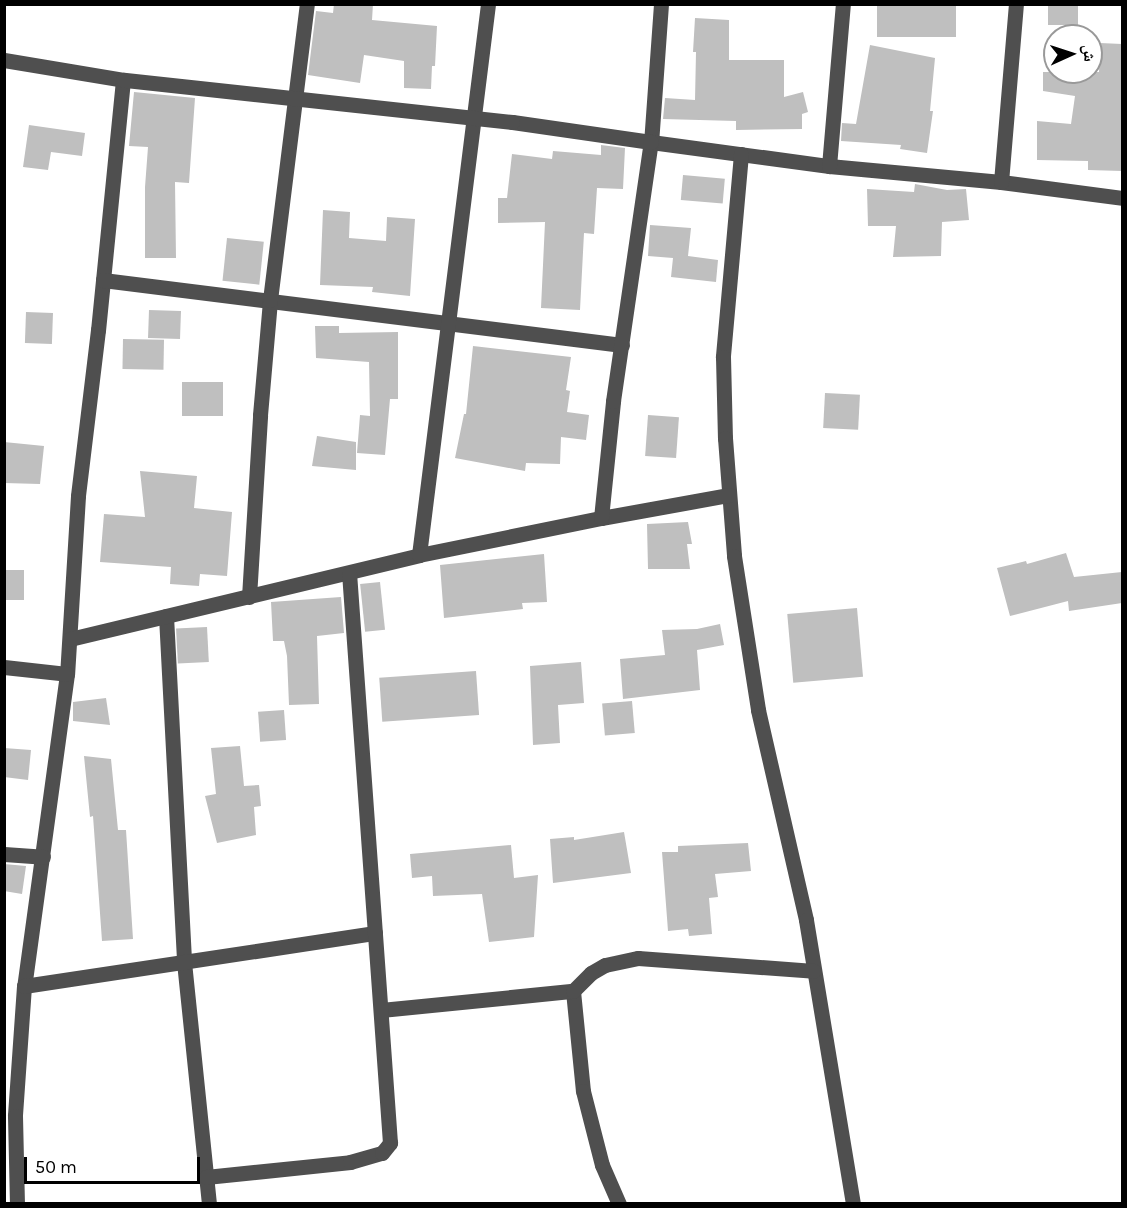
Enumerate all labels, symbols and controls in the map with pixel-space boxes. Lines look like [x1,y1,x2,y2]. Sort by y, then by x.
north arrow [1043,24,1103,84]
text: ش [1080,44,1099,62]
scale bar [27,1145,202,1183]
text: 50 m [35,1156,77,1178]

